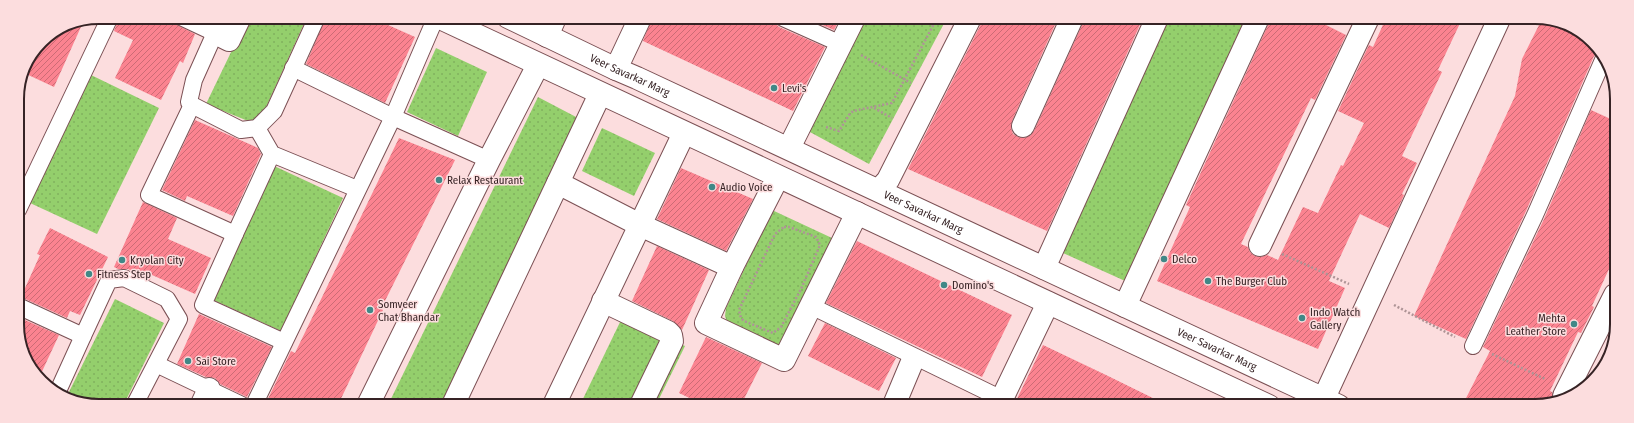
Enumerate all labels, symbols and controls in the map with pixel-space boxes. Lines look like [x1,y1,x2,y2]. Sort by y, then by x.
street label: Veer Savarkar Marg [588,51,673,99]
place label: Levi's [782,82,807,95]
marker: Levi's [769,83,779,93]
place label: Relax Restaurant [447,174,523,187]
marker: Relax Restaurant [434,175,444,185]
place label: Audio Voice [720,181,772,194]
marker: Audio Voice [707,182,717,192]
street label: Veer Savarkar Marg [882,188,966,236]
place label: Delco [1172,253,1197,266]
place label: Kryolan City [130,254,184,267]
marker: Delco [1159,254,1169,264]
marker: Kryolan City [117,255,127,265]
place label: Fitness Step [97,268,151,281]
marker: Fitness Step [84,269,94,279]
place label: The Burger Club [1216,275,1287,288]
marker: The Burger Club [1203,276,1213,286]
place label: Domino's [952,279,994,292]
marker: Domino's [939,280,949,290]
place label: Somveer Chat Bhandar [378,298,439,324]
marker: Somveer Chat Bhandar [365,305,375,315]
place label: Indo Watch Gallery [1310,306,1360,332]
place label: Mehta Leather Store [1506,312,1566,338]
marker: Indo Watch Gallery [1297,313,1307,323]
marker: Mehta Leather Store [1569,319,1579,329]
street label: Veer Savarkar Marg [1175,325,1260,374]
place label: Sai Store [196,355,236,368]
marker: Sai Store [183,356,193,366]

